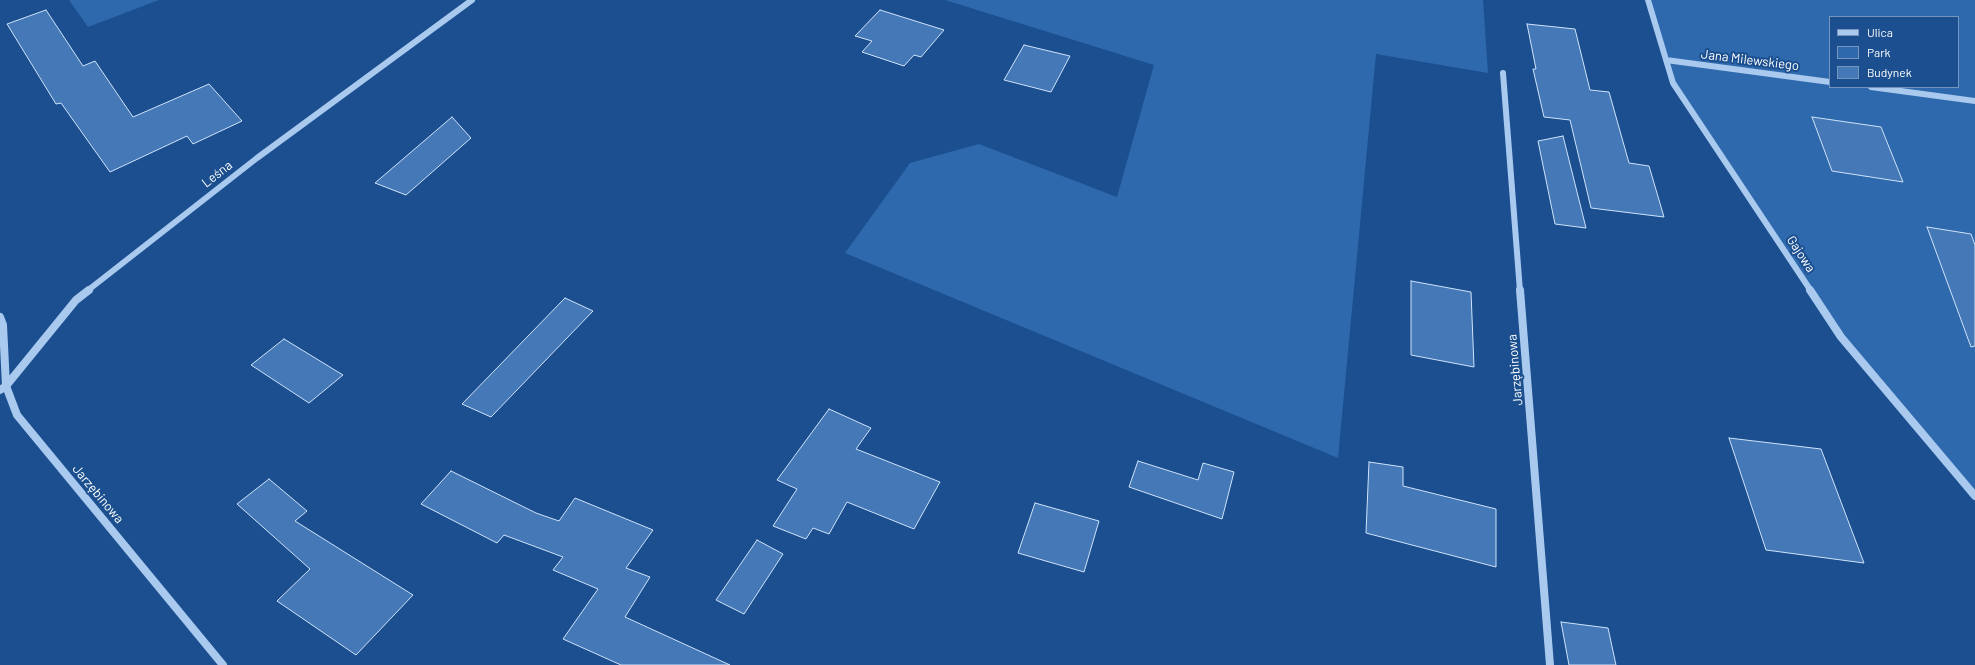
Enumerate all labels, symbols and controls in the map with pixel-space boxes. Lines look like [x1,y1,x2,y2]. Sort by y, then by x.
legend [1829,16,1959,88]
text: Ulica [1867,25,1893,39]
text: Park [1867,45,1891,59]
street label: Jana Milewskiego [1700,46,1800,74]
text: Budynek [1867,65,1912,79]
street label: Leśna [199,157,235,191]
street label: Gajowa [1783,233,1819,275]
street label: Jarzębinowa [1504,334,1526,406]
street label: Jarzębinowa [69,462,127,526]

